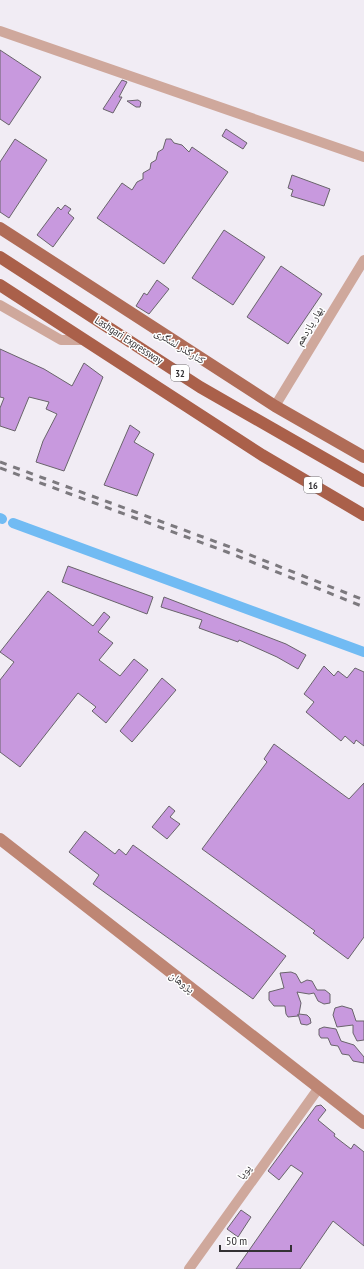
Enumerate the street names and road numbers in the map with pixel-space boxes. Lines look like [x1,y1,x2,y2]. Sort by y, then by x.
street label: بهار یازدهم [292,304,327,349]
street label: Lashgari Expressway [92,313,166,368]
street label: کنارگذر لشگری [152,325,208,367]
road number: 32 [171,365,189,381]
road number: 16 [304,477,322,493]
street label: پژوهان [167,968,198,996]
street label: پویا [234,1161,254,1182]

